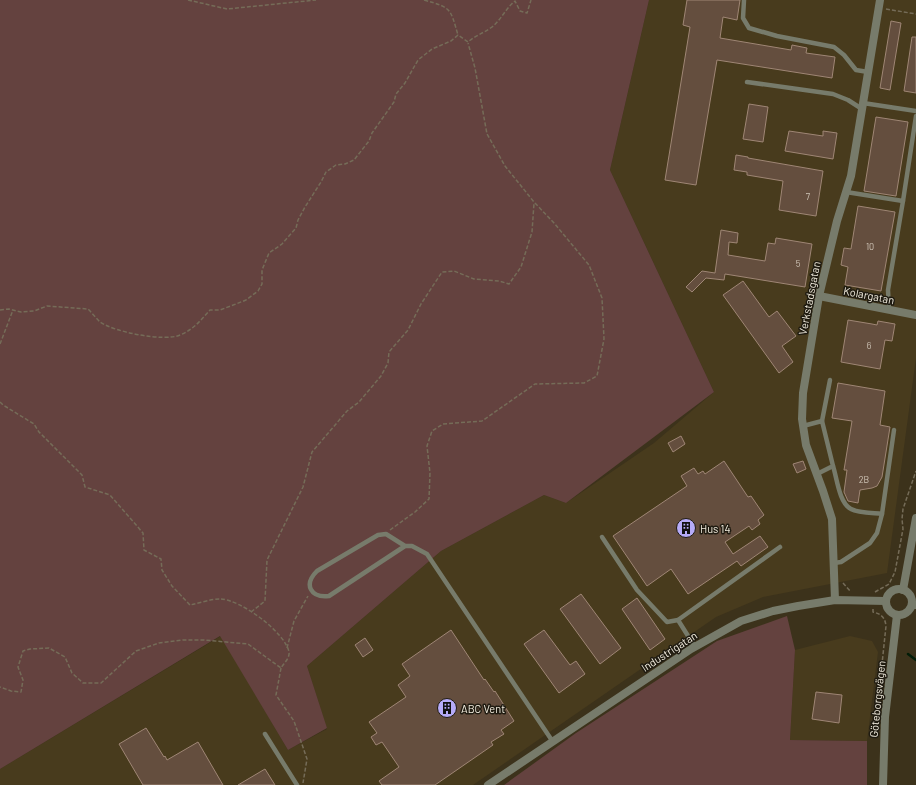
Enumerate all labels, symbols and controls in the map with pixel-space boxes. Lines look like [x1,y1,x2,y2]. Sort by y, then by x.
house number: 7 [806,191,811,202]
house number: 10 [866,241,874,252]
house number: 5 [796,258,801,269]
street label: Verkstadsgatan [796,260,823,336]
street label: Kolargatan [842,284,896,306]
house number: 6 [867,340,872,351]
house number: 2B [859,474,869,485]
building icon: Hus 14 [675,517,697,539]
place label: Hus 14 [700,522,731,535]
street label: Industrigatan [639,628,699,674]
street label: Göteborgsvägen [866,660,888,738]
building icon: ABC Vent [436,697,458,719]
place label: ABC Vent [461,702,505,715]

